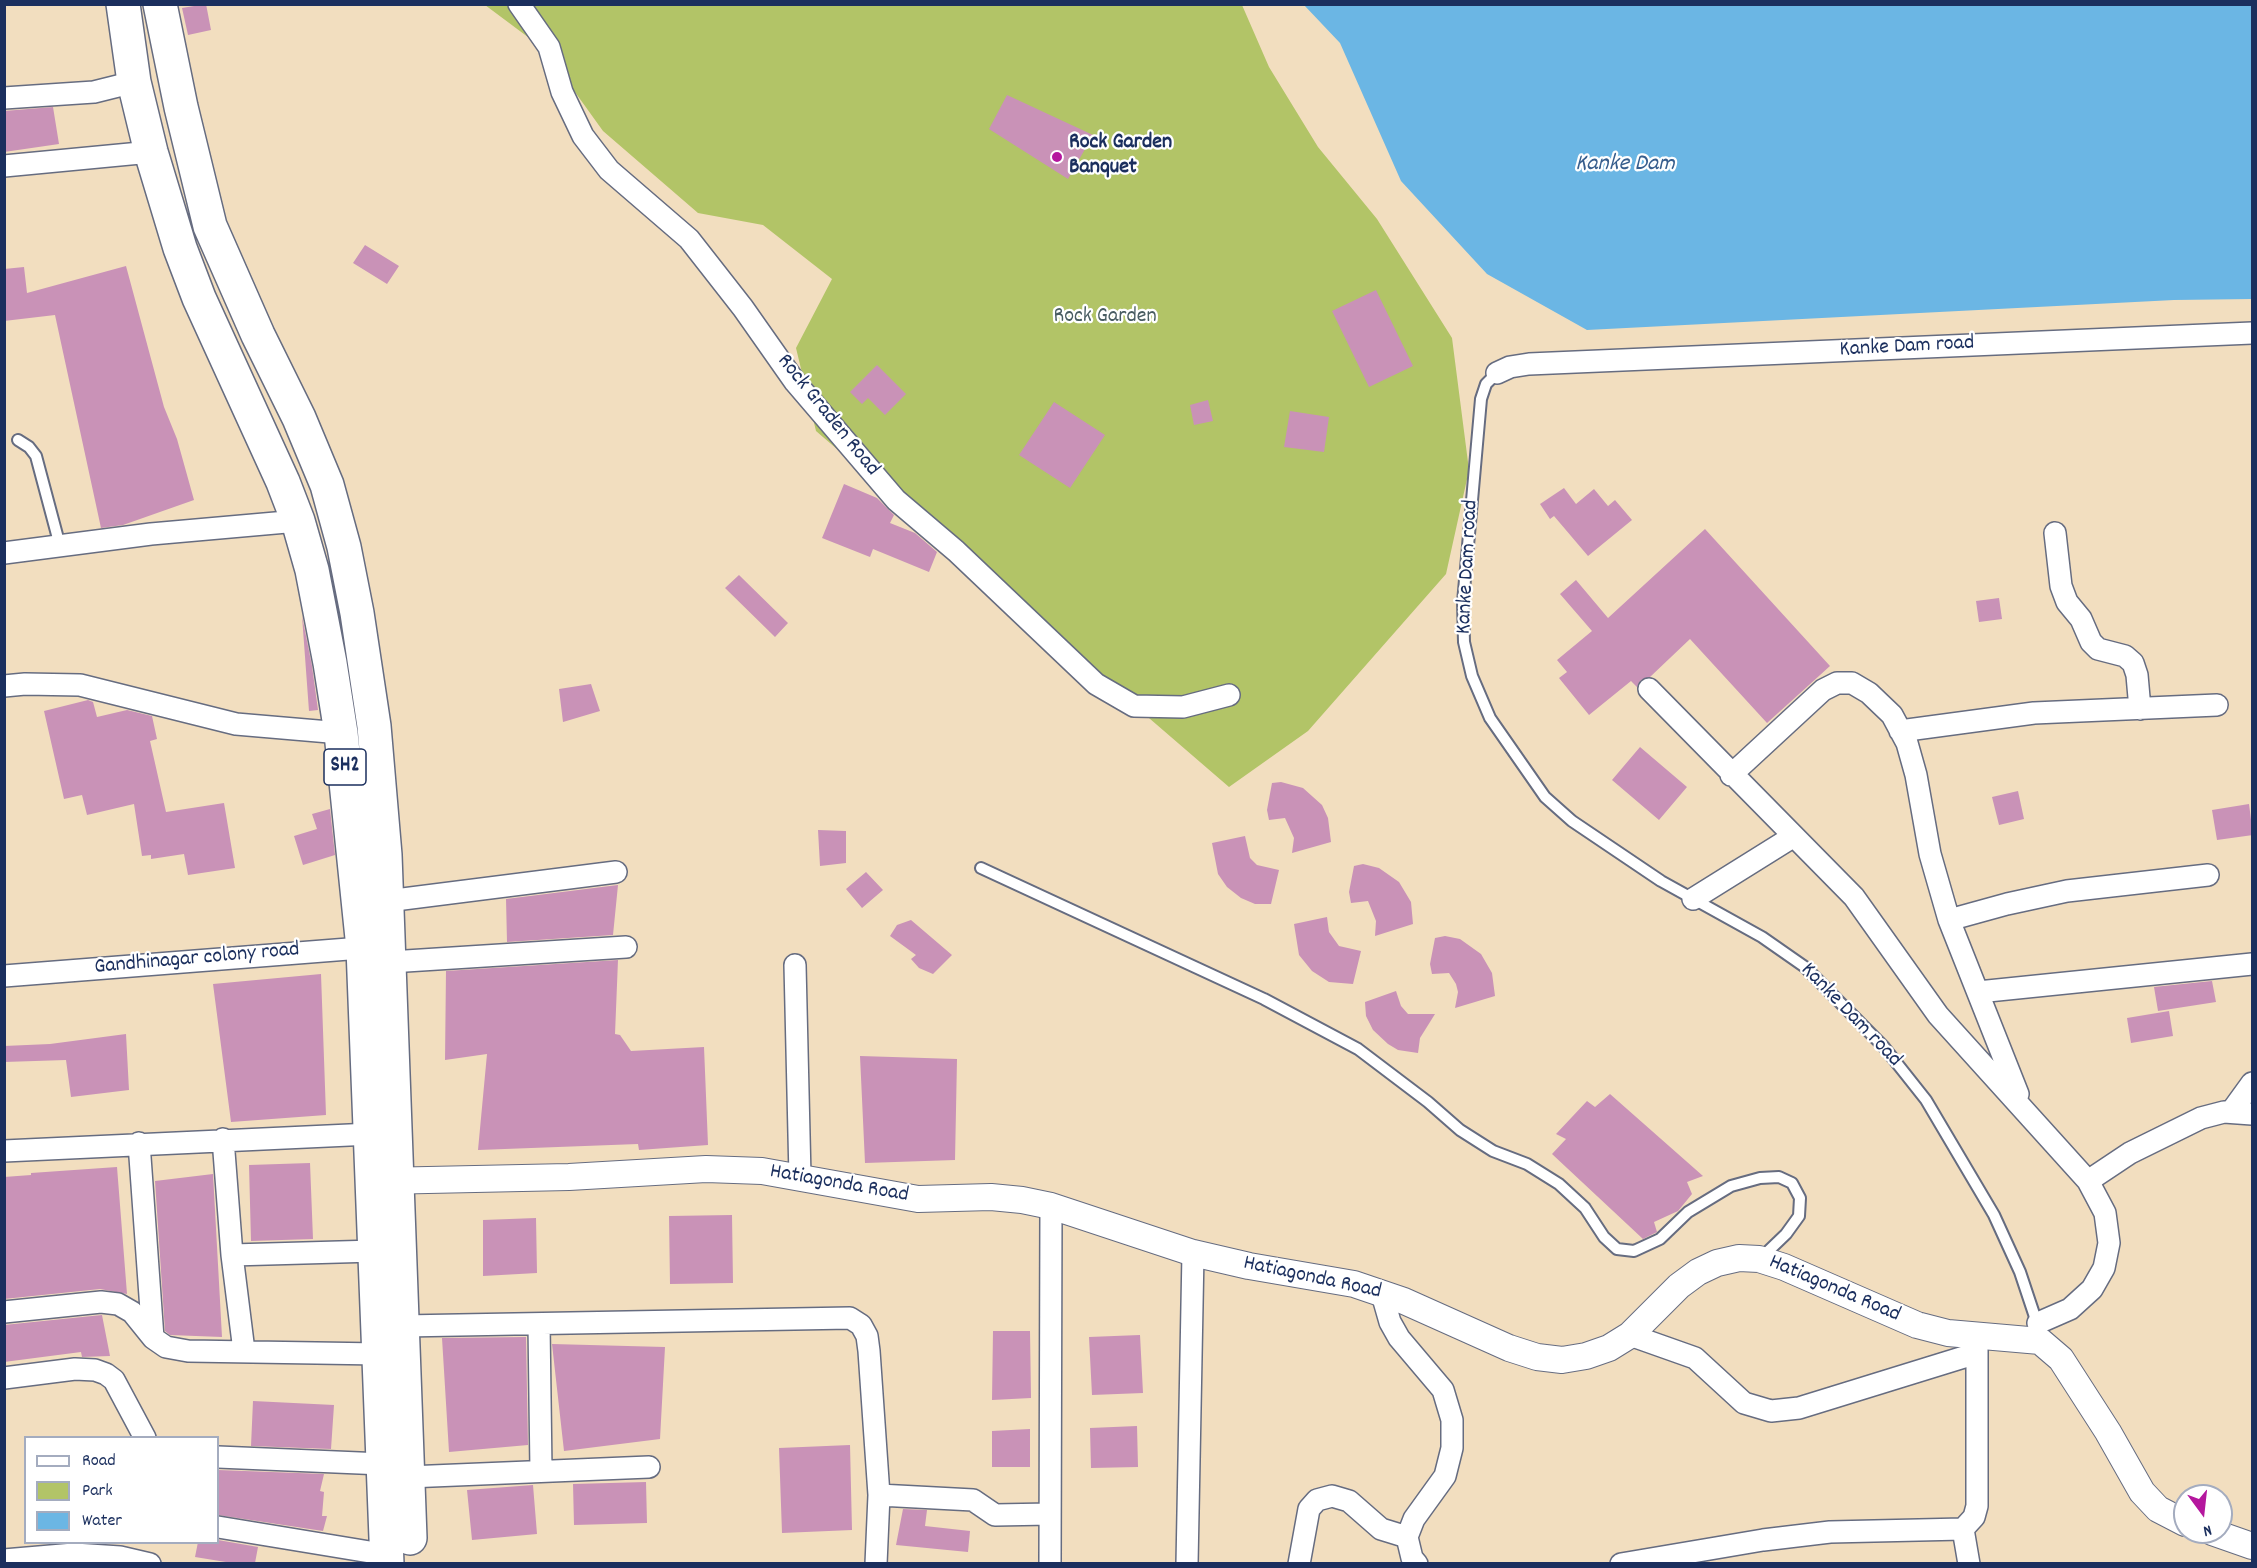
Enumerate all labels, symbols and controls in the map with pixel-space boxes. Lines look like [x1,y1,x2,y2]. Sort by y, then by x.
place label: Rock Garden Banquet [1069,131,1172,182]
marker: Rock Garden Banquet [1050,150,1064,164]
water label: Kanke Dam [1575,152,1675,180]
park label: Rock Garden [1053,305,1157,331]
street label: Kanke Dam road [1839,331,1975,365]
street label: Rock Graden Road [770,350,884,482]
street label: Kanke Dam road [1452,499,1486,635]
road number: SH2 [324,749,366,785]
street label: Gandhinagar colony road [93,938,301,982]
street label: Kanke Dam road [1794,958,1906,1074]
street label: Hatiagonda Road [768,1160,910,1210]
street label: Hatiagonda Road [1764,1250,1904,1330]
street label: Hatiagonda Road [1241,1251,1383,1307]
legend [24,1436,219,1544]
text: Road [82,1449,116,1474]
text: Park [82,1479,113,1504]
north arrow [2173,1484,2233,1544]
text: Water [82,1509,122,1534]
text: N [2200,1518,2214,1542]

